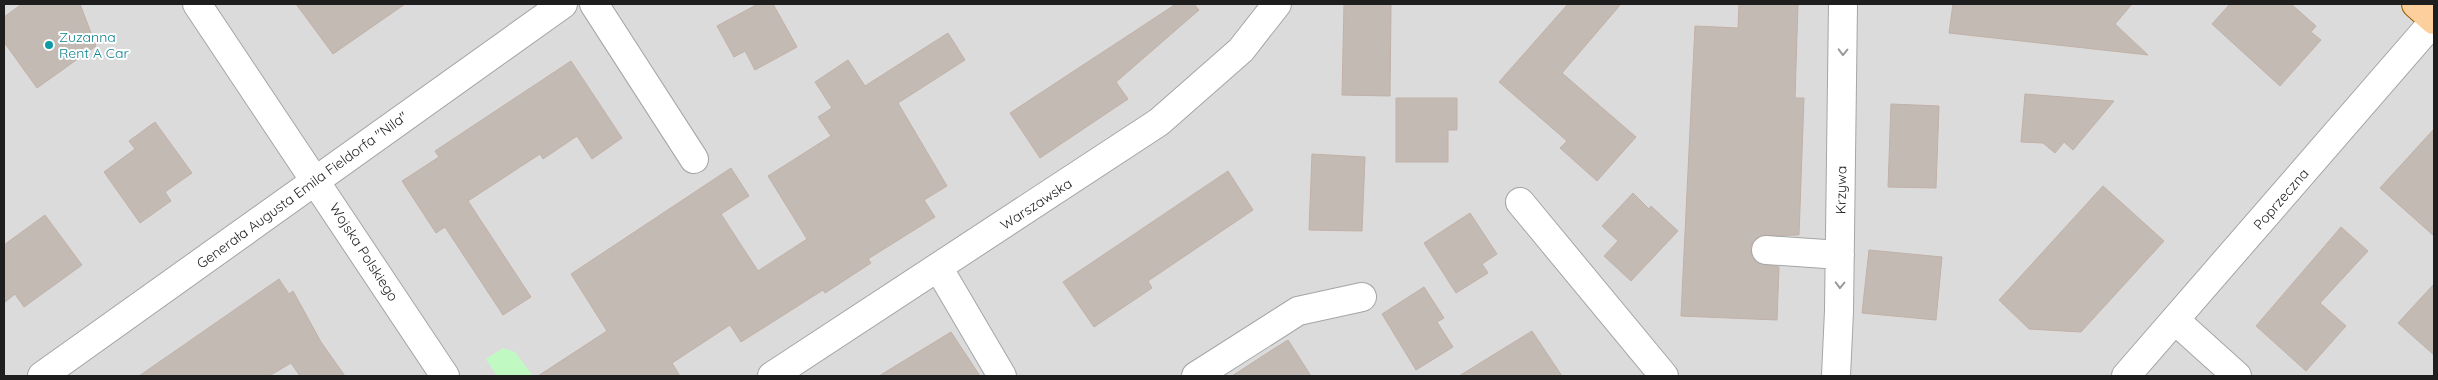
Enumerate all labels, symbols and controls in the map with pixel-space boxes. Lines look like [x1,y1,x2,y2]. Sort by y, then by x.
place label: Zuzanna Rent A Car [59,28,129,62]
marker: Zuzanna Rent A Car [43,39,55,51]
one-way arrow [1837,49,1848,57]
street label: Generała Augusta Emila Fieldorfa "Nila" [193,107,411,273]
street label: Poprzeczna [2249,165,2313,233]
street label: Krzywa [1832,166,1850,214]
street label: Warszawska [997,174,1075,234]
street label: Wojska Polskiego [326,199,402,305]
one-way arrow [1835,282,1845,289]

